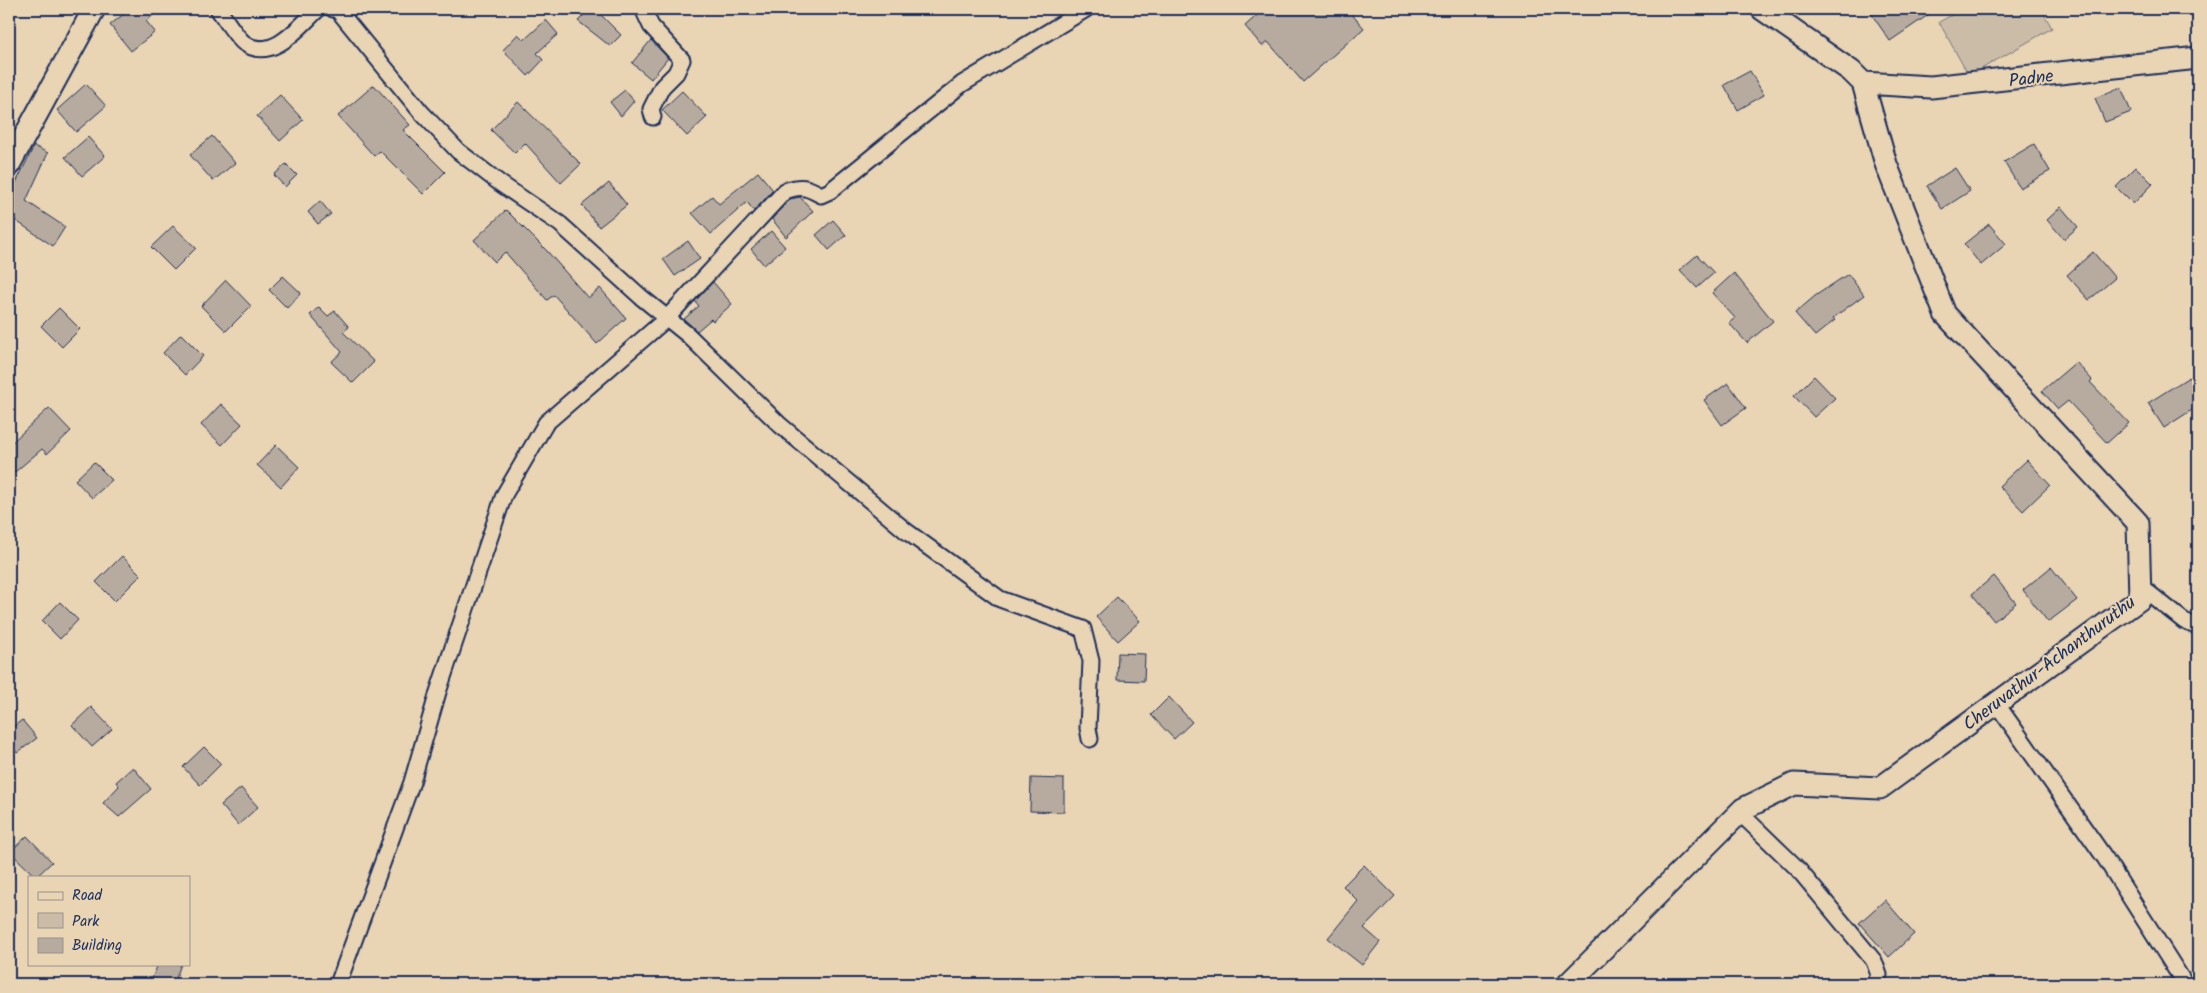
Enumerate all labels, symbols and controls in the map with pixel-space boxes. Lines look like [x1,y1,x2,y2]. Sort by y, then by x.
street label: Padne [2007,62,2055,97]
street label: Cheruvathur-Achanthuruthu [1957,589,2143,739]
legend [28,876,190,966]
text: Road [72,884,103,908]
text: Park [72,910,100,934]
text: Building [72,934,122,958]

